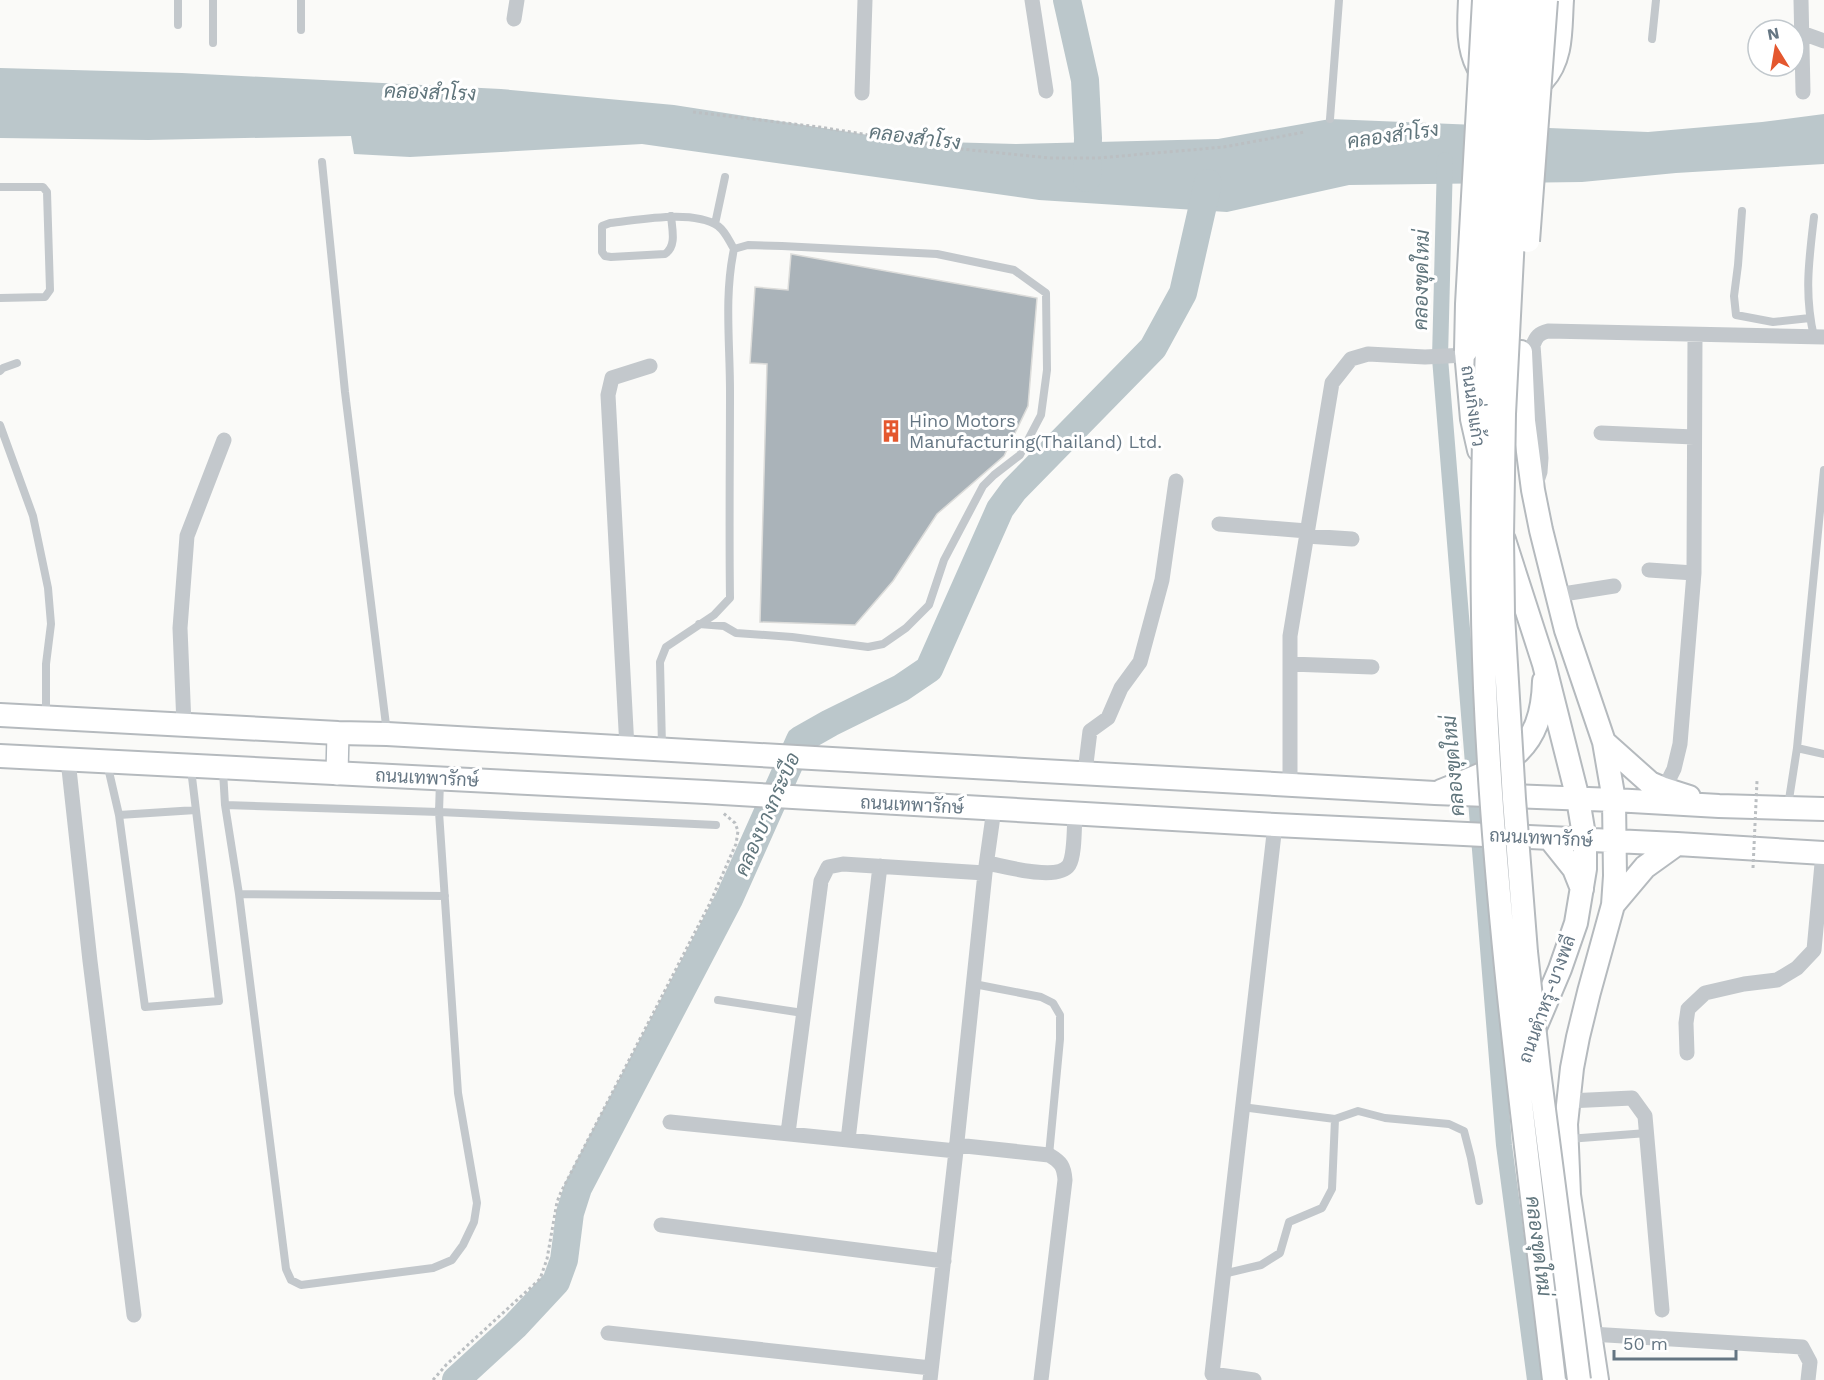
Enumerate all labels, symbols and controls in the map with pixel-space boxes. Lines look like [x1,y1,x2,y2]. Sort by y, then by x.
north arrow [1746,18,1806,78]
text: N [1766,23,1781,44]
water label: คลองสำโรง [384,77,476,106]
water label: คลองสำโรง [1346,116,1440,153]
water label: คลองสำโรง [868,118,962,155]
water label: คลองขุดใหม่ [1407,228,1436,331]
street label: ถนนกิ่งแก้ว [1457,363,1494,448]
place label: Hino Motors Manufacturing(Thailand) Ltd. [909,410,1162,452]
building icon: Hino Motors Manufacturing(Thailand) Ltd. [878,418,904,444]
water label: คลองขุดใหม่ [1436,713,1471,817]
water label: คลองบางกระบือ [728,748,805,879]
street label: ถนนเทพารักษ์ [375,762,480,791]
street label: ถนนเทพารักษ์ [860,789,965,818]
street label: ถนนเทพารักษ์ [1489,822,1594,851]
street label: ถนนตำหรุ-บางพลี [1512,931,1581,1066]
water label: คลองขุดใหม่ [1519,1194,1558,1299]
scale bar [1614,1323,1736,1361]
text: 50 m [1623,1333,1668,1354]

